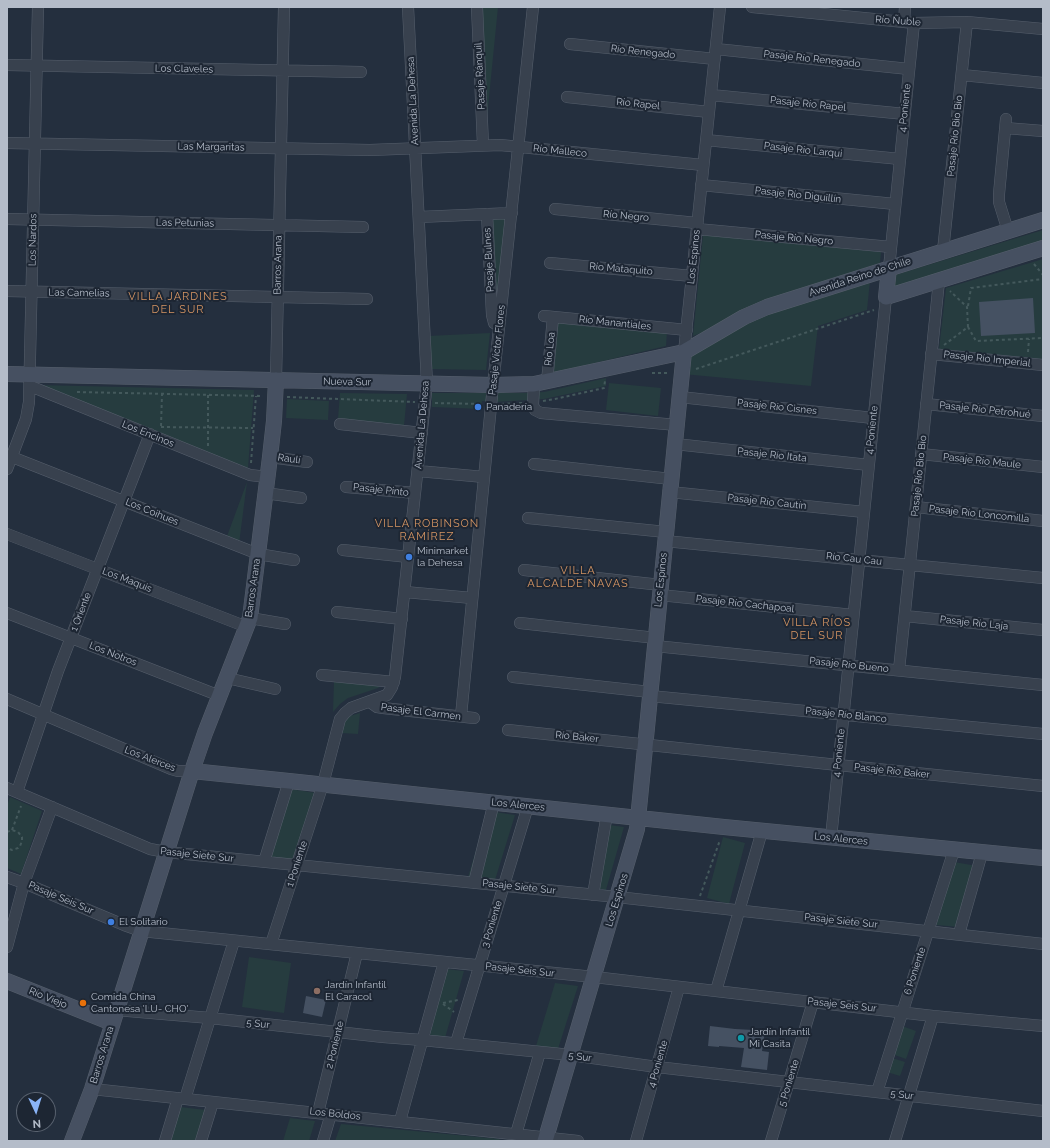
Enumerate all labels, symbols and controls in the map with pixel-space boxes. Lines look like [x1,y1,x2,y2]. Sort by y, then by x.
street label: Río Ñuble [875,13,921,29]
street label: Pasaje Ránquil [472,42,488,110]
street label: Río Renegado [610,43,676,61]
street label: Pasaje Río Renegado [763,48,861,70]
street label: Avenida La Dehesa [405,56,421,146]
street label: Los Claveles [155,62,213,76]
street label: 4 Poniente [896,83,914,133]
street label: Pasaje Río Rapel [769,94,847,114]
street label: Pasaje Río Bio Bio [945,95,965,177]
street label: Río Rapel [616,96,660,112]
street label: Las Margaritas [177,140,245,154]
street label: Pasaje Río Larqui [763,140,843,160]
street label: Río Malleco [533,142,587,160]
street label: Pasaje Río Diguillín [754,184,842,206]
street label: Río Negro [602,208,650,224]
street label: Los Nardos [27,214,39,266]
street label: Las Petunias [156,216,214,230]
street label: Pasaje Bulnes [481,228,497,292]
street label: Los Espinos [685,229,703,285]
street label: Pasaje Río Negro [754,229,834,247]
street label: Barros Arana [271,235,285,295]
street label: Avenida Reino de Chile [807,255,913,299]
street label: Río Mataquito [589,260,653,278]
street label: Las Camelias [48,286,110,300]
district label: VILLA JARDINES DEL SUR [128,290,228,316]
street label: Pasaje Víctor Flores [486,304,508,396]
street label: Río Manantiales [578,313,652,333]
street label: Río Loa [542,331,558,367]
street label: Pasaje Río Imperial [943,348,1031,370]
street label: Nueva Sur [323,376,371,388]
street label: Avenida La Dehesa [412,380,432,470]
street label: Pasaje Río Cisnes [737,397,817,417]
street label: Pasaje Río Petrohué [939,399,1031,421]
place label: Panadería [486,401,532,413]
marker: Panadería [473,402,483,412]
street label: 4 Poniente [863,405,881,455]
street label: Los Encinos [120,418,176,450]
street label: Pasaje Río Bio Bio [909,435,929,517]
street label: Pasaje Río Itata [737,445,807,465]
street label: Raulí [277,451,301,467]
street label: Pasaje Río Maule [942,451,1022,471]
street label: Pasaje Pinto [353,481,409,499]
street label: Pasaje Río Cautín [727,492,807,512]
street label: Los Coihues [124,496,180,528]
street label: Pasaje Río Loncomilla [928,503,1030,525]
district label: VILLA ROBINSON RAMÍREZ [375,517,479,543]
place label: Minimarket la Dehesa [417,545,468,568]
street label: Río Cau Cau [825,550,883,568]
marker: Minimarket la Dehesa [404,552,414,562]
street label: Los Espinos [652,552,670,608]
street label: Barros Arana [243,558,263,618]
district label: VILLA ALCALDE NAVAS [527,564,629,590]
street label: Los Maquis [100,565,154,595]
street label: 1 Oriente [68,591,94,633]
street label: Pasaje Río Cachapoal [695,593,795,615]
street label: Pasaje Río Laja [939,613,1009,633]
district label: VILLA RÍOS DEL SUR [783,616,851,642]
street label: Los Notros [87,639,139,669]
street label: Pasaje Río Bueno [809,655,889,675]
street label: Pasaje El Carmen [380,701,462,723]
street label: Pasaje Río Blanco [805,705,887,725]
street label: 4 Poniente [830,728,848,778]
street label: Río Baker [555,729,599,745]
street label: Los Alerces [123,744,177,774]
street label: Pasaje Río Baker [853,761,931,781]
street label: Los Alerces [491,796,545,814]
street label: Los Alerces [814,830,868,848]
street label: 1 Poniente [284,839,310,889]
street label: Pasaje Siete Sur [160,845,234,865]
street label: Los Espinos [603,872,631,928]
street label: Pasaje Siete Sur [482,877,556,897]
street label: Pasaje Seis Sur [27,879,95,917]
street label: 3 Poniente [479,899,505,949]
street label: Pasaje Siete Sur [804,911,878,931]
place label: El Solitario [119,916,168,928]
marker: El Solitario [106,917,116,927]
street label: 6 Poniente [902,946,928,996]
street label: Pasaje Seis Sur [485,960,555,980]
place label: Jardín Infantil El Caracol [325,979,386,1002]
street label: Río Viejo [27,985,69,1011]
marker: Jardín Infantil El Caracol [312,986,322,996]
place label: Comida China Cantonesa 'LU- CHO' [91,991,188,1014]
street label: Pasaje Seis Sur [807,995,877,1015]
marker: Comida China Cantonesa 'LU- CHO' [78,998,88,1008]
street label: 5 Sur [246,1017,270,1031]
street label: 2 Poniente [323,1020,347,1070]
street label: Barros Arana [88,1025,116,1085]
place label: Jardín Infantil Mi Casita [749,1026,810,1050]
marker: Jardín Infantil Mi Casita [736,1033,746,1043]
street label: 4 Poniente [645,1039,671,1089]
street label: 5 Sur [568,1050,592,1064]
street label: 5 Poniente [776,1058,802,1108]
street label: 5 Sur [890,1088,914,1102]
north arrow [16,1092,56,1132]
street label: Los Boldos [309,1105,361,1123]
text: N [32,1117,41,1130]

